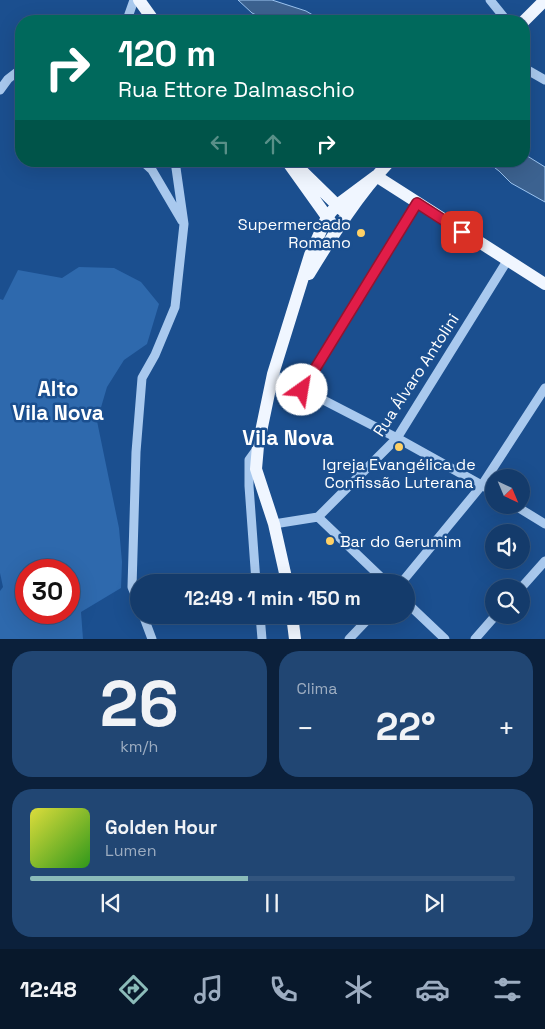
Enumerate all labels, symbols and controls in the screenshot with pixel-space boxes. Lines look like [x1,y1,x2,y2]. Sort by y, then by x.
text: 120 m [118,32,216,76]
icon: right [35,35,100,100]
text: Rua Ettore Dalmaschio [118,75,355,103]
icon: left [206,130,234,158]
icon: ahead [259,130,287,158]
icon: right [312,130,340,158]
pin [441,211,483,253]
place label: Supermercado Romano [238,214,351,253]
icon: arrive [448,218,476,246]
marker: Supermercado Romano [355,227,367,239]
street label: Rua Álvaro Antolini [368,310,464,440]
position arrow [275,363,327,415]
district label: Alto Vila Nova [12,375,104,426]
district label: Vila Nova [242,424,334,451]
marker: Igreja Evangélica de Confissão Luterana [393,441,405,453]
place label: Igreja Evangélica de Confissão Luterana [322,454,476,493]
north arrow [485,469,530,514]
map controls [485,469,530,624]
button: sound [485,524,530,569]
place label: Bar do Gerumim [340,531,462,552]
marker: Bar do Gerumim [324,535,336,547]
speed limit sign: 30 [15,559,80,624]
button: search [485,579,530,624]
text: 12:49 · 1 min · 150 m [184,586,361,611]
text: 26 [100,662,179,745]
text: Clima [297,678,338,699]
text: 22° [376,703,436,751]
text: − [297,710,314,746]
text: + [498,710,515,746]
text: km/h [120,736,158,757]
text: Golden Hour [105,815,217,840]
text: Lumen [105,840,157,861]
icon: previous [97,889,125,917]
icon: pause [258,889,286,917]
icon: next [420,889,448,917]
icon: directions [116,972,151,1007]
icon: music [191,972,226,1007]
icon: phone [266,972,301,1007]
icon: climate [341,972,376,1007]
icon: car [415,972,450,1007]
icon: filters [490,972,525,1007]
text: 12:48 [20,975,77,1003]

